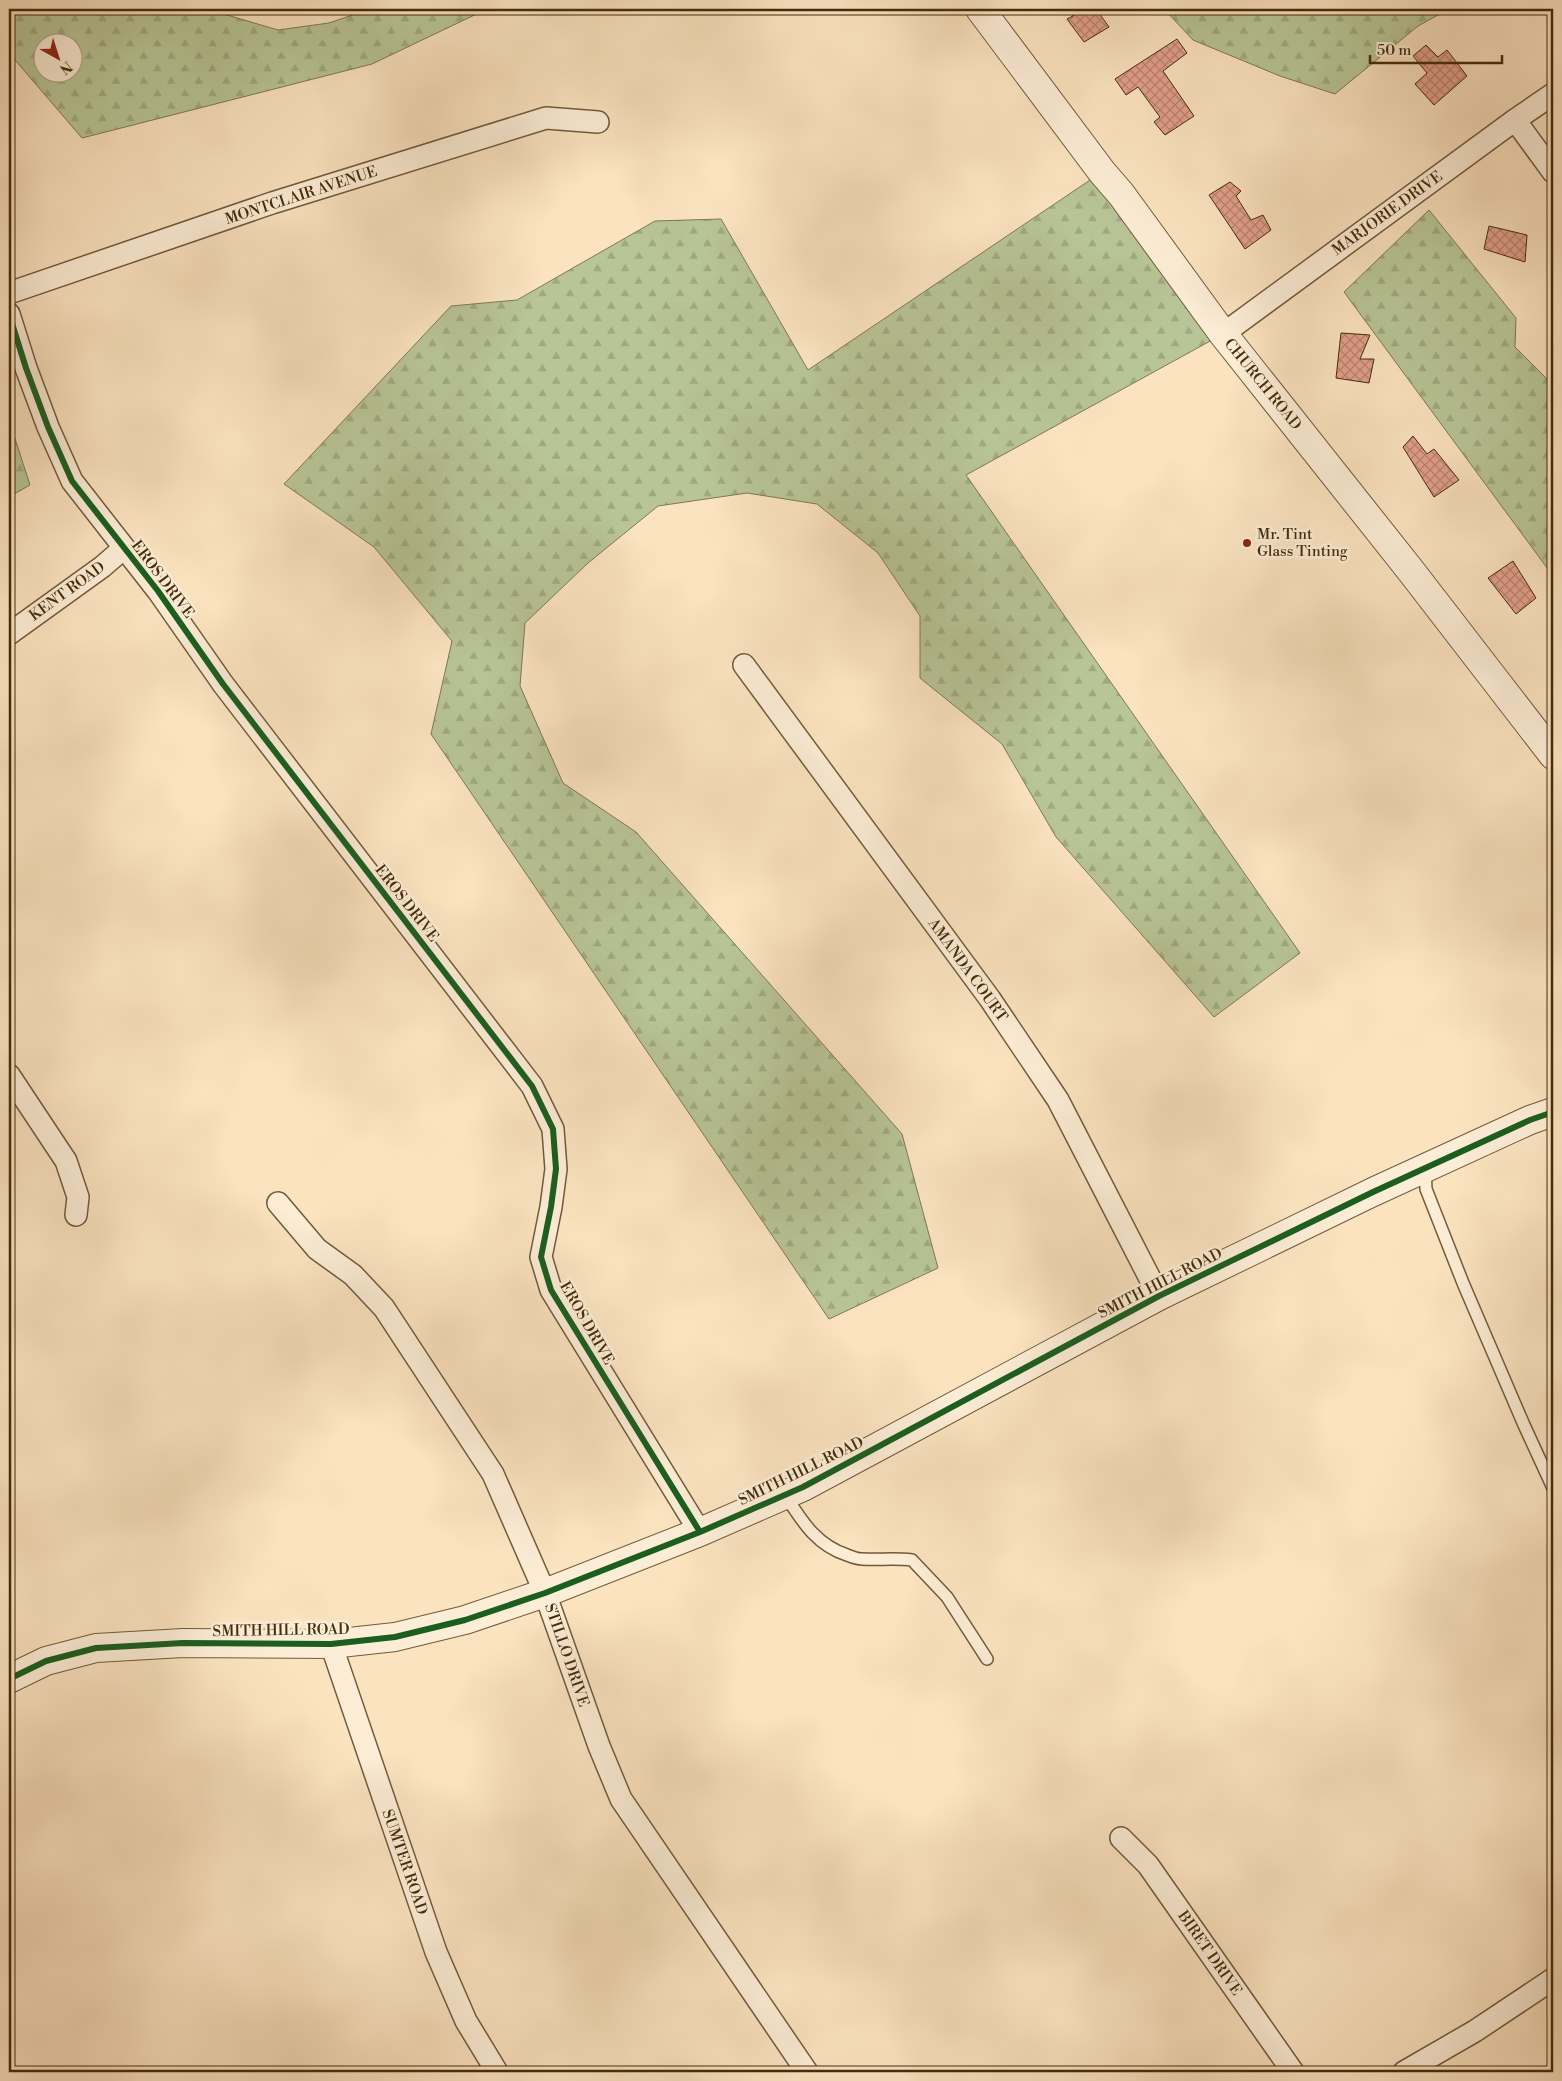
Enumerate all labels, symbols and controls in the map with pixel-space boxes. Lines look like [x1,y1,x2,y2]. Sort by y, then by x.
north arrow [32,32,82,82]
scale bar [1370,32,1502,64]
text: 50 m [1377,41,1411,60]
text: N [56,57,76,78]
street label: MONTCLAIR AVENUE [223,162,380,229]
street label: MARJORIE DRIVE [1328,167,1446,260]
street label: CHURCH ROAD [1220,335,1305,434]
place label: Mr. Tint Glass Tinting [1257,525,1348,561]
street label: EROS DRIVE [127,537,198,622]
marker: Mr. Tint Glass Tinting [1241,537,1253,549]
street label: KENT ROAD [26,557,109,625]
street label: EROS DRIVE [371,861,443,946]
street label: AMANDA COURT [923,914,1012,1026]
street label: SMITH HILL ROAD [1095,1244,1226,1323]
street label: EROS DRIVE [555,1278,618,1368]
street label: SMITH HILL ROAD [735,1433,867,1510]
street label: STILLO DRIVE [540,1601,593,1709]
street label: SMITH HILL ROAD [212,1620,350,1641]
street label: SUMTER ROAD [378,1807,431,1917]
street label: BIRET DRIVE [1173,1906,1246,1999]

